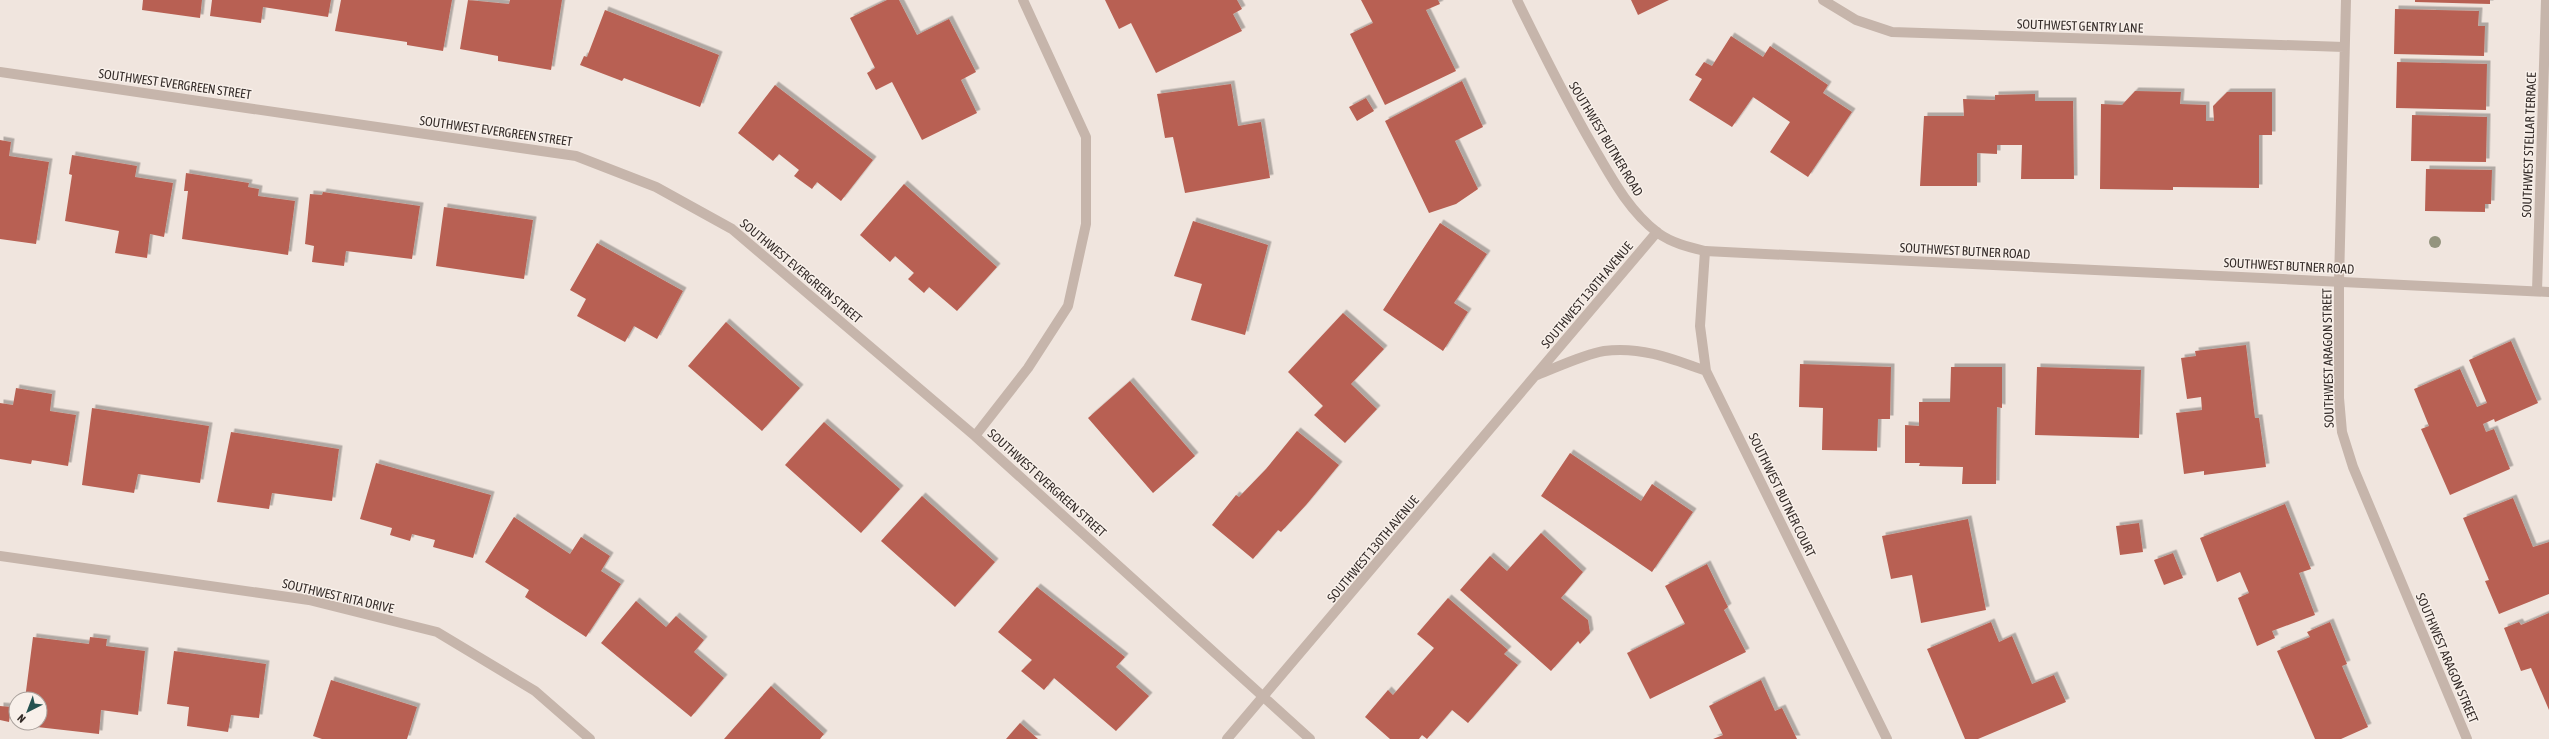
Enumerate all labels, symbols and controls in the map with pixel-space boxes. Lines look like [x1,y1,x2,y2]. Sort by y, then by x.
street label: SOUTHWEST GENTRY LANE [2017,16,2144,36]
street label: SOUTHWEST EVERGREEN STREET [98,66,253,102]
street label: SOUTHWEST STELLAR TERRACE [2519,72,2539,218]
street label: SOUTHWEST BUTNER ROAD [1566,79,1646,199]
street label: SOUTHWEST EVERGREEN STREET [419,113,574,149]
street label: SOUTHWEST EVERGREEN STREET [737,216,865,326]
street label: SOUTHWEST 130TH AVENUE [1538,238,1636,351]
street label: SOUTHWEST BUTNER ROAD [1899,240,2031,262]
street label: SOUTHWEST BUTNER ROAD [2223,255,2355,277]
street label: SOUTHWEST ARAGON STREET [2319,288,2337,428]
street label: SOUTHWEST EVERGREEN STREET [985,426,1109,540]
street label: SOUTHWEST BUTNER COURT [1745,431,1819,560]
street label: SOUTHWEST 130TH AVENUE [1324,492,1422,605]
street label: SOUTHWEST RITA DRIVE [281,576,396,616]
street label: SOUTHWEST ARAGON STREET [2413,591,2481,725]
north arrow [8,691,48,731]
text: N [15,712,28,725]

